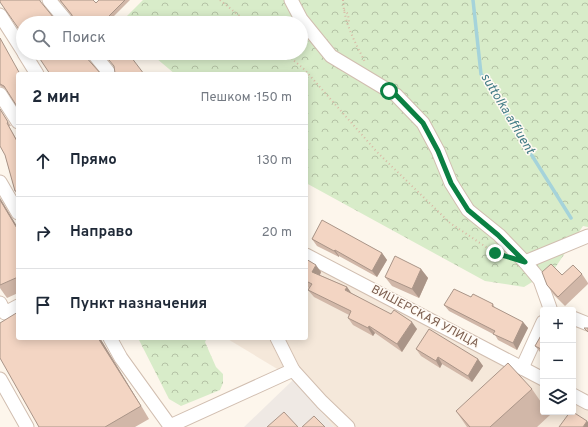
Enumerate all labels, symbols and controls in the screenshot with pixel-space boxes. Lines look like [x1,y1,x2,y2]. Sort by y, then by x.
search box [16,16,308,60]
icon: search [30,27,52,49]
text: Поиск [62,29,106,48]
water label: suttolka affluent [477,71,538,159]
route start [380,82,398,100]
text: 2 мин [32,87,80,109]
text: Пешком · 150 m [200,90,292,106]
icon: ahead [32,150,54,172]
text: Прямо [70,151,117,170]
text: 130 m [257,153,292,169]
icon: right [32,222,54,244]
text: Направо [70,223,133,242]
text: 20 m [262,225,292,241]
route end [486,244,504,262]
street label: ВИШЕРСКАЯ УЛИЦА [368,282,482,352]
icon: arrive [32,294,54,316]
text: Пункт назначения [70,295,207,314]
map controls [540,307,576,415]
button: + [540,307,576,343]
button: − [540,343,576,379]
button: layers [540,379,576,415]

